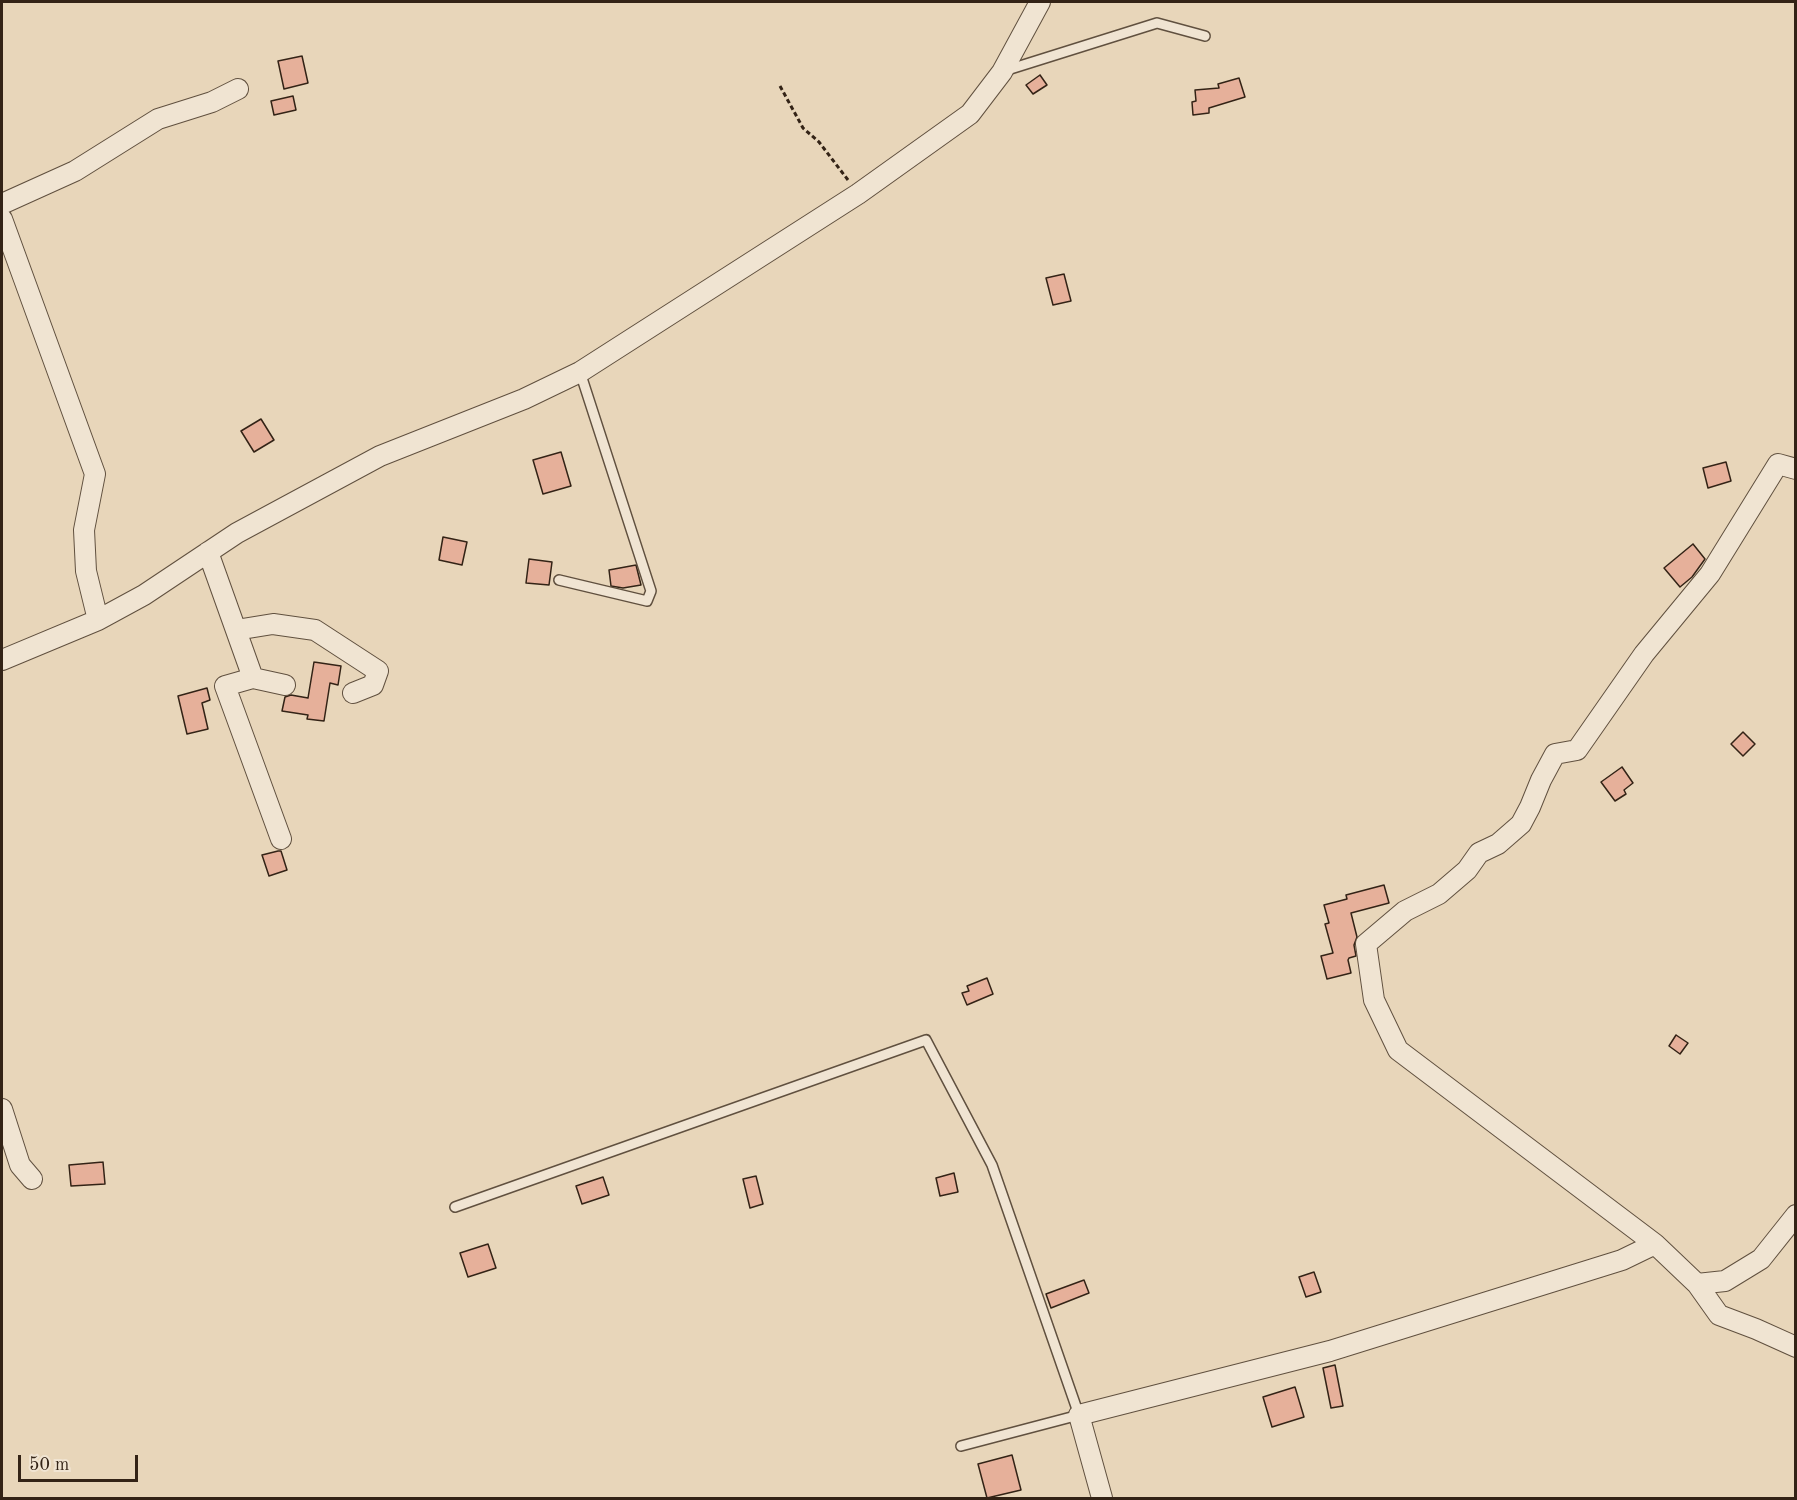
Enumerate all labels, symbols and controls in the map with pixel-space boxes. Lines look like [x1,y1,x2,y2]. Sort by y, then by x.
scale bar [21,1443,141,1481]
text: 50 m [29,1456,69,1474]

